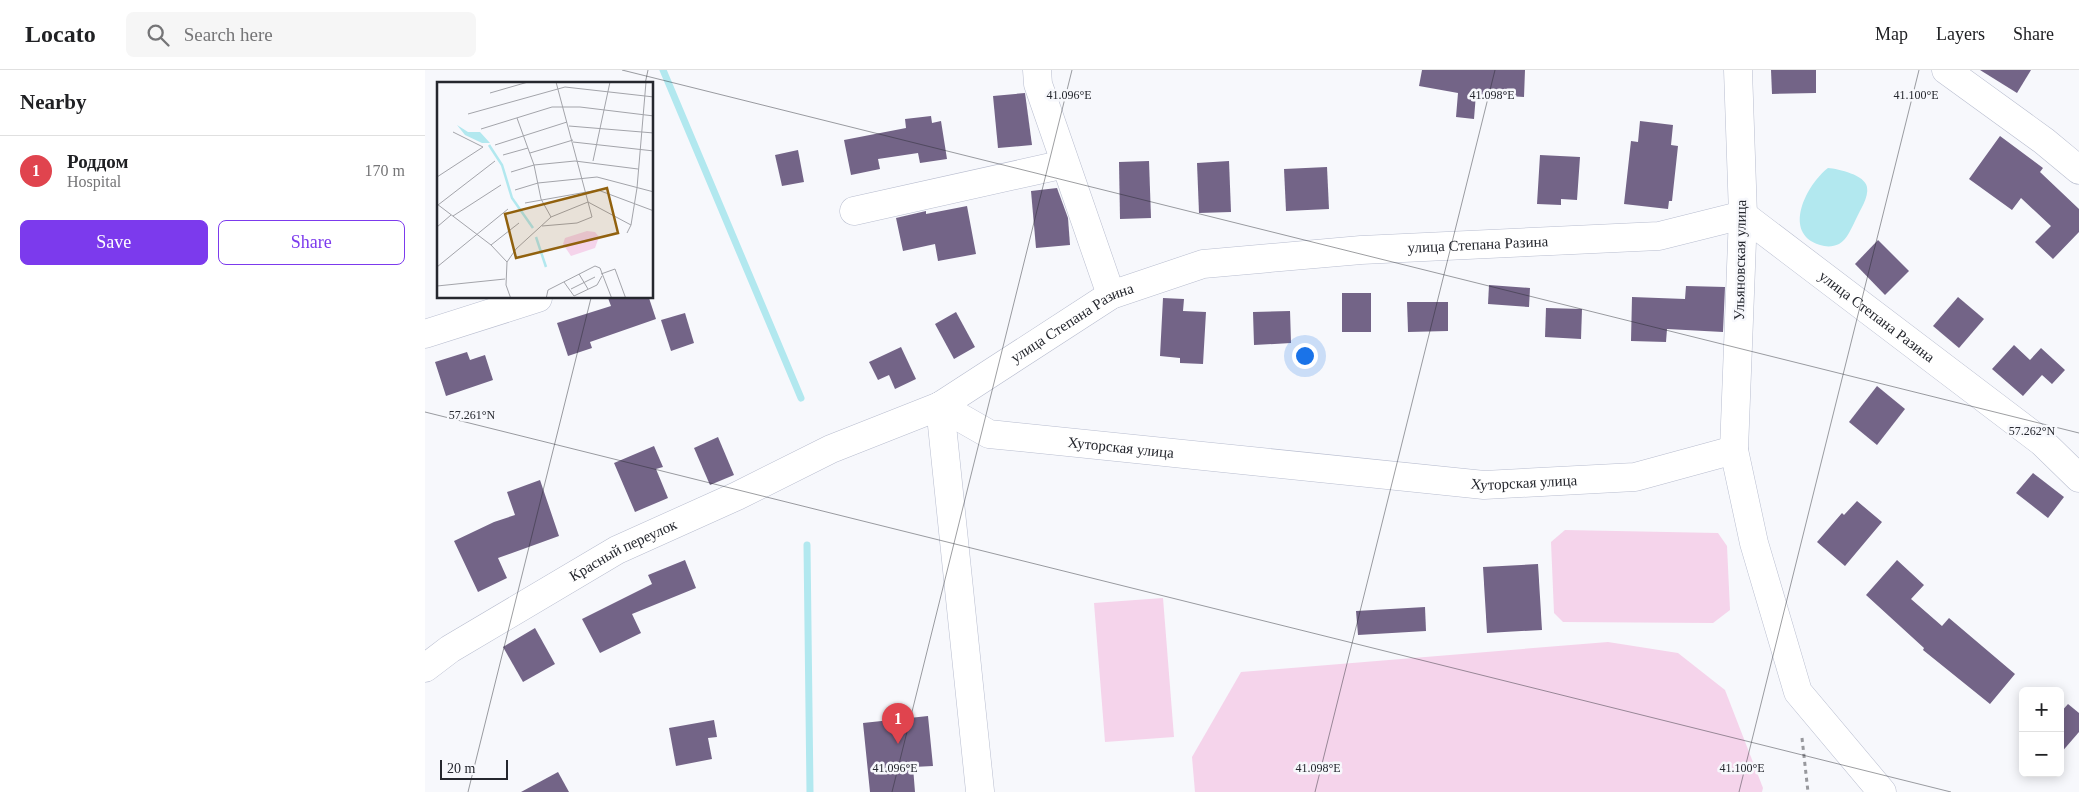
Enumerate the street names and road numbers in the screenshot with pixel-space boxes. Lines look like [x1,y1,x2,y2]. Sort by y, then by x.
street label: Ульяновская улица [1731,199,1749,321]
street label: улица Степана Разина [1407,233,1549,256]
street label: улица Степана Разина [1816,268,1938,366]
street label: улица Степана Разина [1008,280,1136,366]
street label: Хуторская улица [1067,434,1175,461]
street label: Хуторская улица [1470,472,1578,493]
street label: Красный переулок [567,516,680,584]

